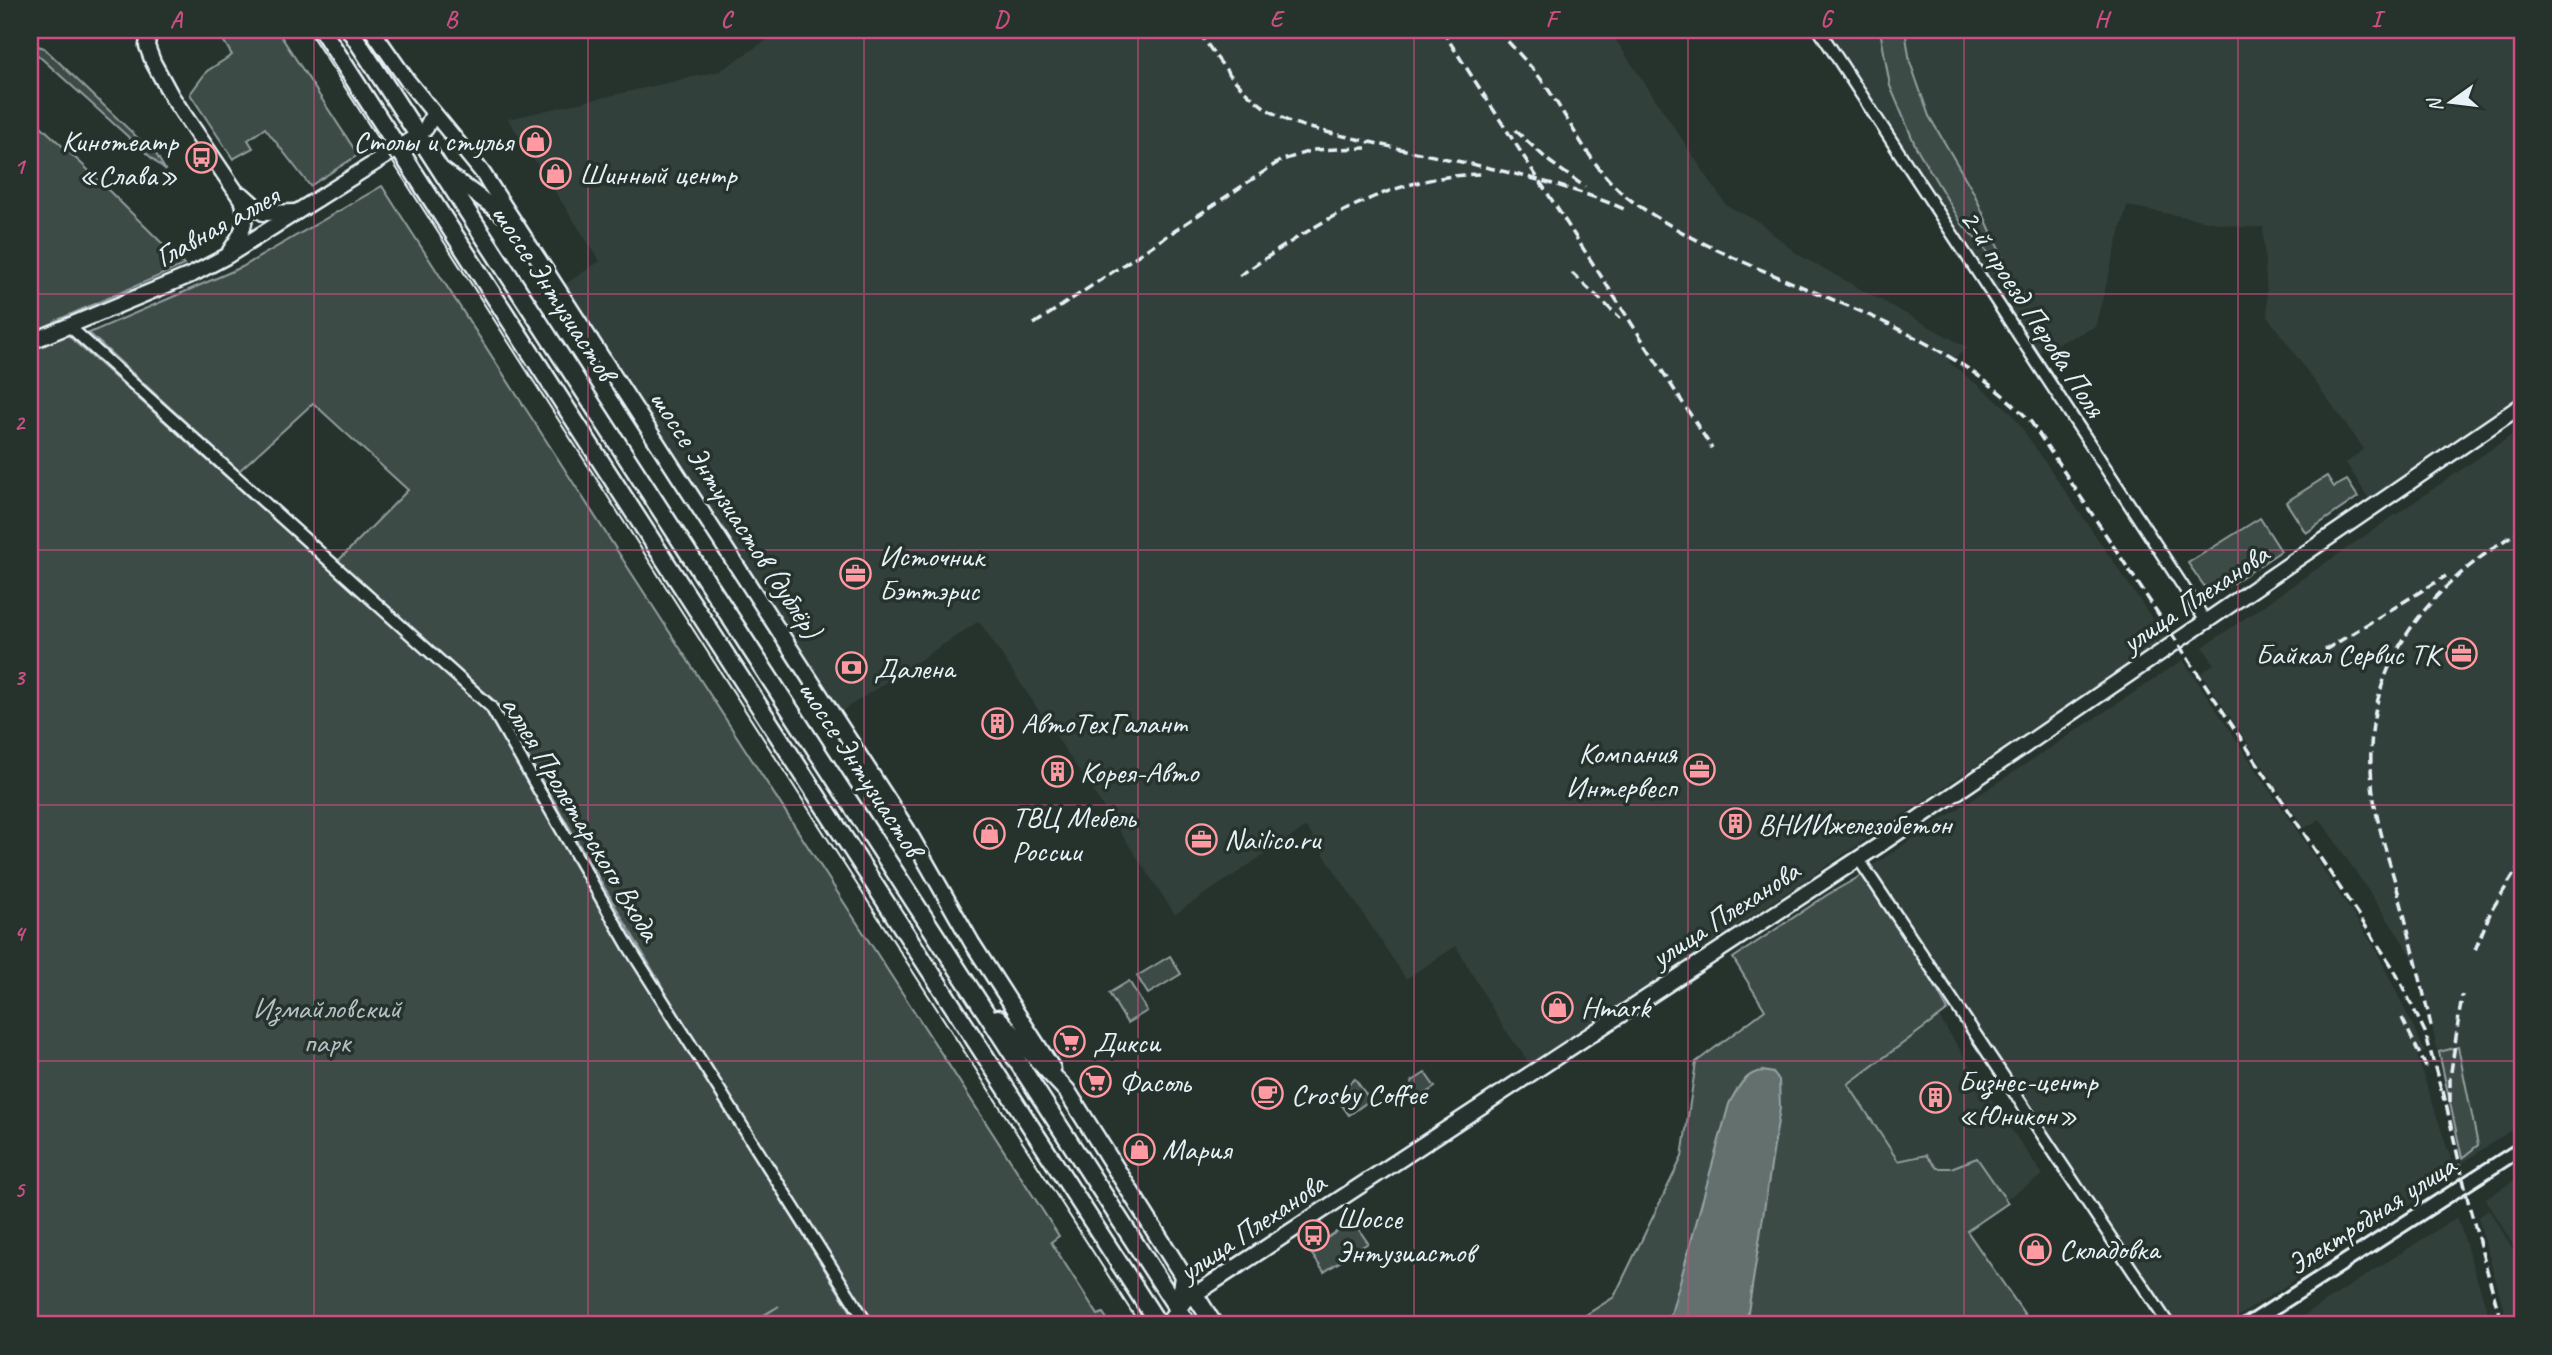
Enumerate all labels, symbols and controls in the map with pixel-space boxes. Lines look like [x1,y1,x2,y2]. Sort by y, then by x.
text: A [170,5,184,34]
text: B [445,5,459,34]
text: C [721,5,735,34]
text: D [994,5,1010,34]
text: E [1270,5,1286,34]
text: F [1546,5,1562,34]
text: G [1820,5,1835,34]
text: H [2094,5,2112,34]
text: I [2371,5,2386,34]
north arrow [2416,66,2486,136]
text: N [2422,94,2449,114]
place label: Кинотеатр «Слава» [61,122,180,194]
place label: Столы и стулья [353,122,516,160]
shop icon: Столы и стулья [519,124,553,158]
bus stop icon: Кинотеатр «Слава» [184,141,218,175]
text: 1 [14,152,27,181]
place label: Шинный центр [579,155,738,193]
shop icon: Шинный центр [539,157,573,191]
street label: Главная аллея [148,175,288,276]
street label: шоссе Энтузиастов [483,197,628,392]
street label: 2-й проезд Перова Поля [1951,202,2115,425]
street label: шоссе Энтузиастов (дублёр) [641,382,832,648]
text: 2 [14,408,27,437]
street label: улица Плеханова [2112,534,2278,662]
place label: Источник Бэттэрис [879,537,986,609]
office icon: Источник Бэттэрис [839,556,873,590]
place label: Байкал Сервис ТК [2255,635,2444,673]
office icon: Байкал Сервис ТК [2445,637,2479,671]
place label: Далена [874,649,957,687]
bank icon: Далена [834,651,868,685]
text: 3 [14,663,27,692]
street label: шоссе Энтузиастов [790,673,935,868]
street label: аллея Пролетарского Входа [493,688,670,949]
place label: АвтоТехГалант [1021,704,1189,742]
building icon: АвтоТехГалант [981,706,1015,740]
place label: Компания Интервесп [1566,734,1679,806]
place label: Корея-Авто [1080,753,1200,791]
office icon: Компания Интервесп [1683,753,1717,787]
building icon: Корея-Авто [1040,755,1074,789]
place label: ТВЦ Мебель России [1012,798,1137,870]
place label: ВНИИжелезобетон [1758,805,1954,843]
building icon: ВНИИжелезобетон [1718,807,1752,841]
shop icon: ТВЦ Мебель России [972,817,1006,851]
place label: Nailico.ru [1224,820,1322,858]
office icon: Nailico.ru [1184,822,1218,856]
street label: улица Плеханова [1642,851,1808,977]
text: 4 [14,919,27,948]
place label: Hmark [1581,988,1652,1026]
park label: Измайловский парк [253,989,403,1061]
shop icon: Hmark [1541,990,1575,1024]
place label: Дикси [1093,1023,1162,1061]
supermarket icon: Дикси [1053,1025,1087,1059]
place label: Бизнес-центр «Юникон» [1958,1062,2099,1134]
place label: Фасоль [1119,1063,1192,1101]
supermarket icon: Фасоль [1079,1065,1113,1099]
place label: Crosby Coffee [1291,1075,1429,1113]
cafe icon: Crosby Coffee [1251,1077,1285,1111]
building icon: Бизнес-центр «Юникон» [1918,1081,1952,1115]
place label: Мария [1162,1130,1234,1168]
shop icon: Мария [1122,1132,1156,1166]
street label: Электродная улица [2280,1145,2464,1284]
street label: улица Плеханова [1169,1163,1335,1291]
text: 5 [14,1175,26,1204]
place label: Шоссе Энтузиастов [1336,1199,1480,1271]
bus stop icon: Шоссе Энтузиастов [1296,1218,1330,1252]
place label: Складовка [2059,1230,2162,1268]
shop icon: Складовка [2019,1232,2053,1266]

